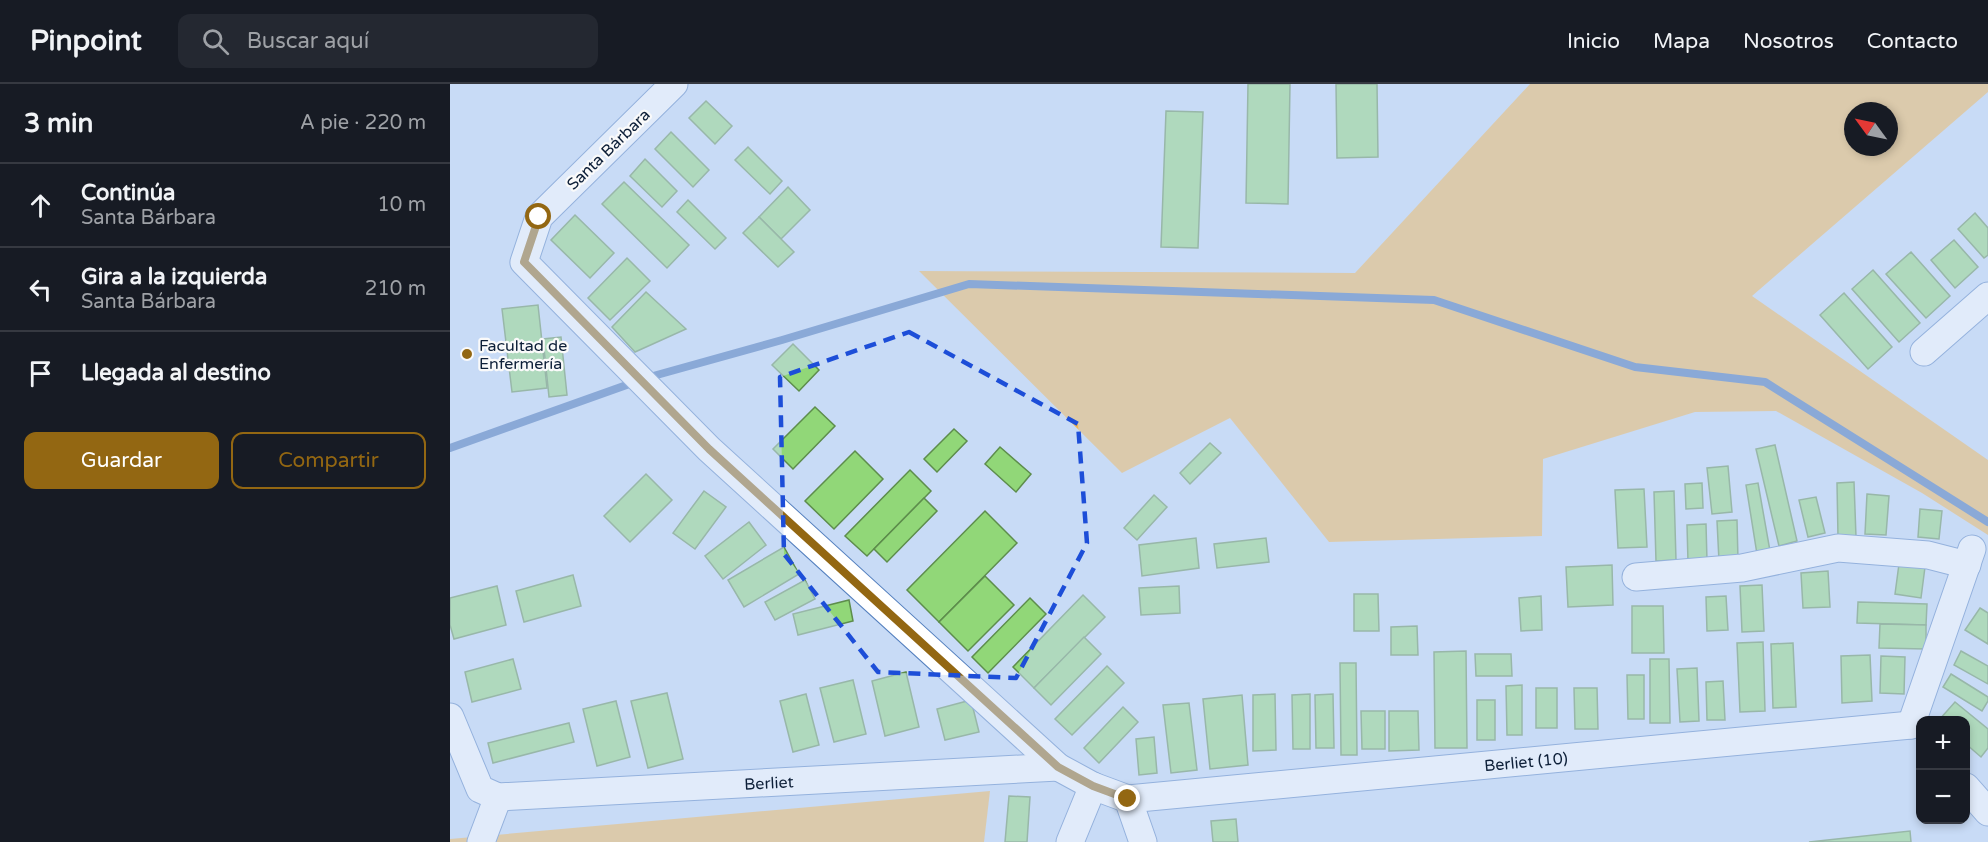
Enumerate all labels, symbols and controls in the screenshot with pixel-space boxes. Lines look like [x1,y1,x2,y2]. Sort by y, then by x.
search box [178,14,598,68]
text: Pinpoint [30,24,142,58]
icon: search [199,25,232,58]
text: Buscar aquí [247,28,369,54]
text: Inicio [1567,29,1620,54]
text: Mapa [1653,29,1710,54]
text: Nosotros [1743,29,1834,54]
text: Contacto [1867,29,1958,54]
north arrow [1844,102,1898,156]
street label: Santa Bárbara [563,105,655,194]
text: 3 min [24,108,93,139]
text: A pie · 220 m [300,111,426,135]
text: Continúa [81,180,175,206]
icon: ahead [24,189,57,222]
text: 10 m [377,193,426,217]
route start [525,203,551,229]
text: Santa Bárbara [81,206,216,230]
text: Gira a la izquierda [81,264,267,290]
icon: left [24,273,57,306]
text: 210 m [365,277,426,301]
text: Santa Bárbara [81,290,216,314]
place label: Facultad de Enfermería [479,336,567,374]
marker: Facultad de Enfermería [460,347,474,361]
icon: arrive [24,357,57,390]
text: Llegada al destino [81,360,271,386]
button: Guardar [24,432,219,489]
button: Compartir [231,432,426,489]
map controls [1916,716,1970,824]
button: + [1916,716,1970,770]
street label: Berliet (10) [1483,748,1569,776]
button: − [1916,770,1970,824]
street label: Berliet [744,772,794,795]
route end [1114,785,1140,811]

